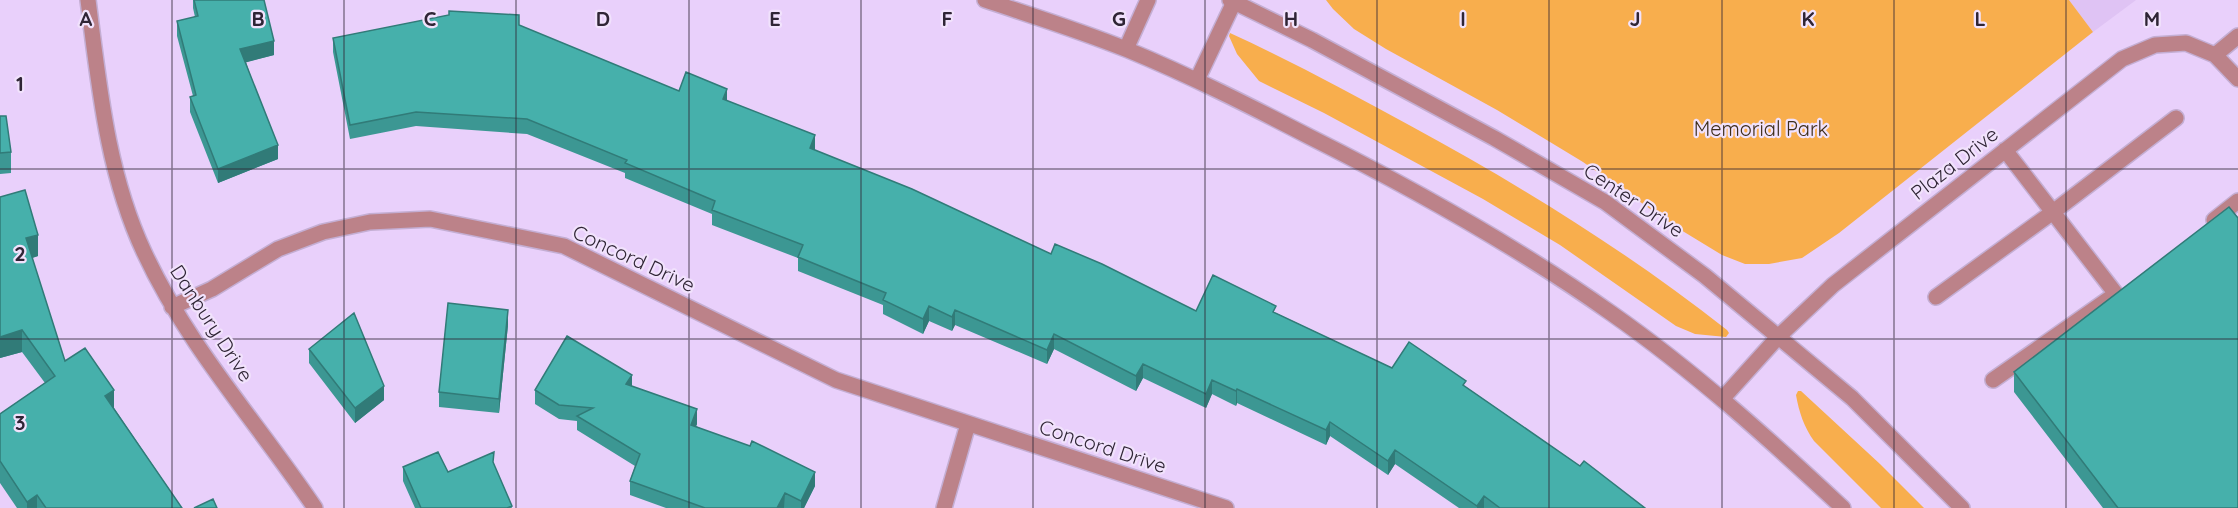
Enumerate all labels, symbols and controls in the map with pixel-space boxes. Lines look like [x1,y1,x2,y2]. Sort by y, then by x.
text: A [80,6,93,31]
text: B [251,6,265,31]
text: C [424,6,437,31]
text: D [596,6,610,31]
text: E [769,6,781,31]
text: F [941,6,953,31]
text: G [1112,6,1126,31]
text: H [1284,6,1298,31]
text: I [1460,6,1466,31]
text: J [1629,6,1641,31]
text: K [1801,6,1815,31]
text: L [1974,6,1986,31]
text: M [2144,6,2160,31]
text: 1 [16,71,24,96]
park label: Memorial Park [1694,116,1828,141]
street label: Plaza Drive [1905,121,2003,205]
street label: Center Drive [1579,157,1689,243]
street label: Concord Drive [569,219,699,297]
text: 2 [14,241,26,266]
street label: Danbury Drive [165,260,259,386]
text: 3 [15,410,25,435]
street label: Concord Drive [1036,414,1170,478]

